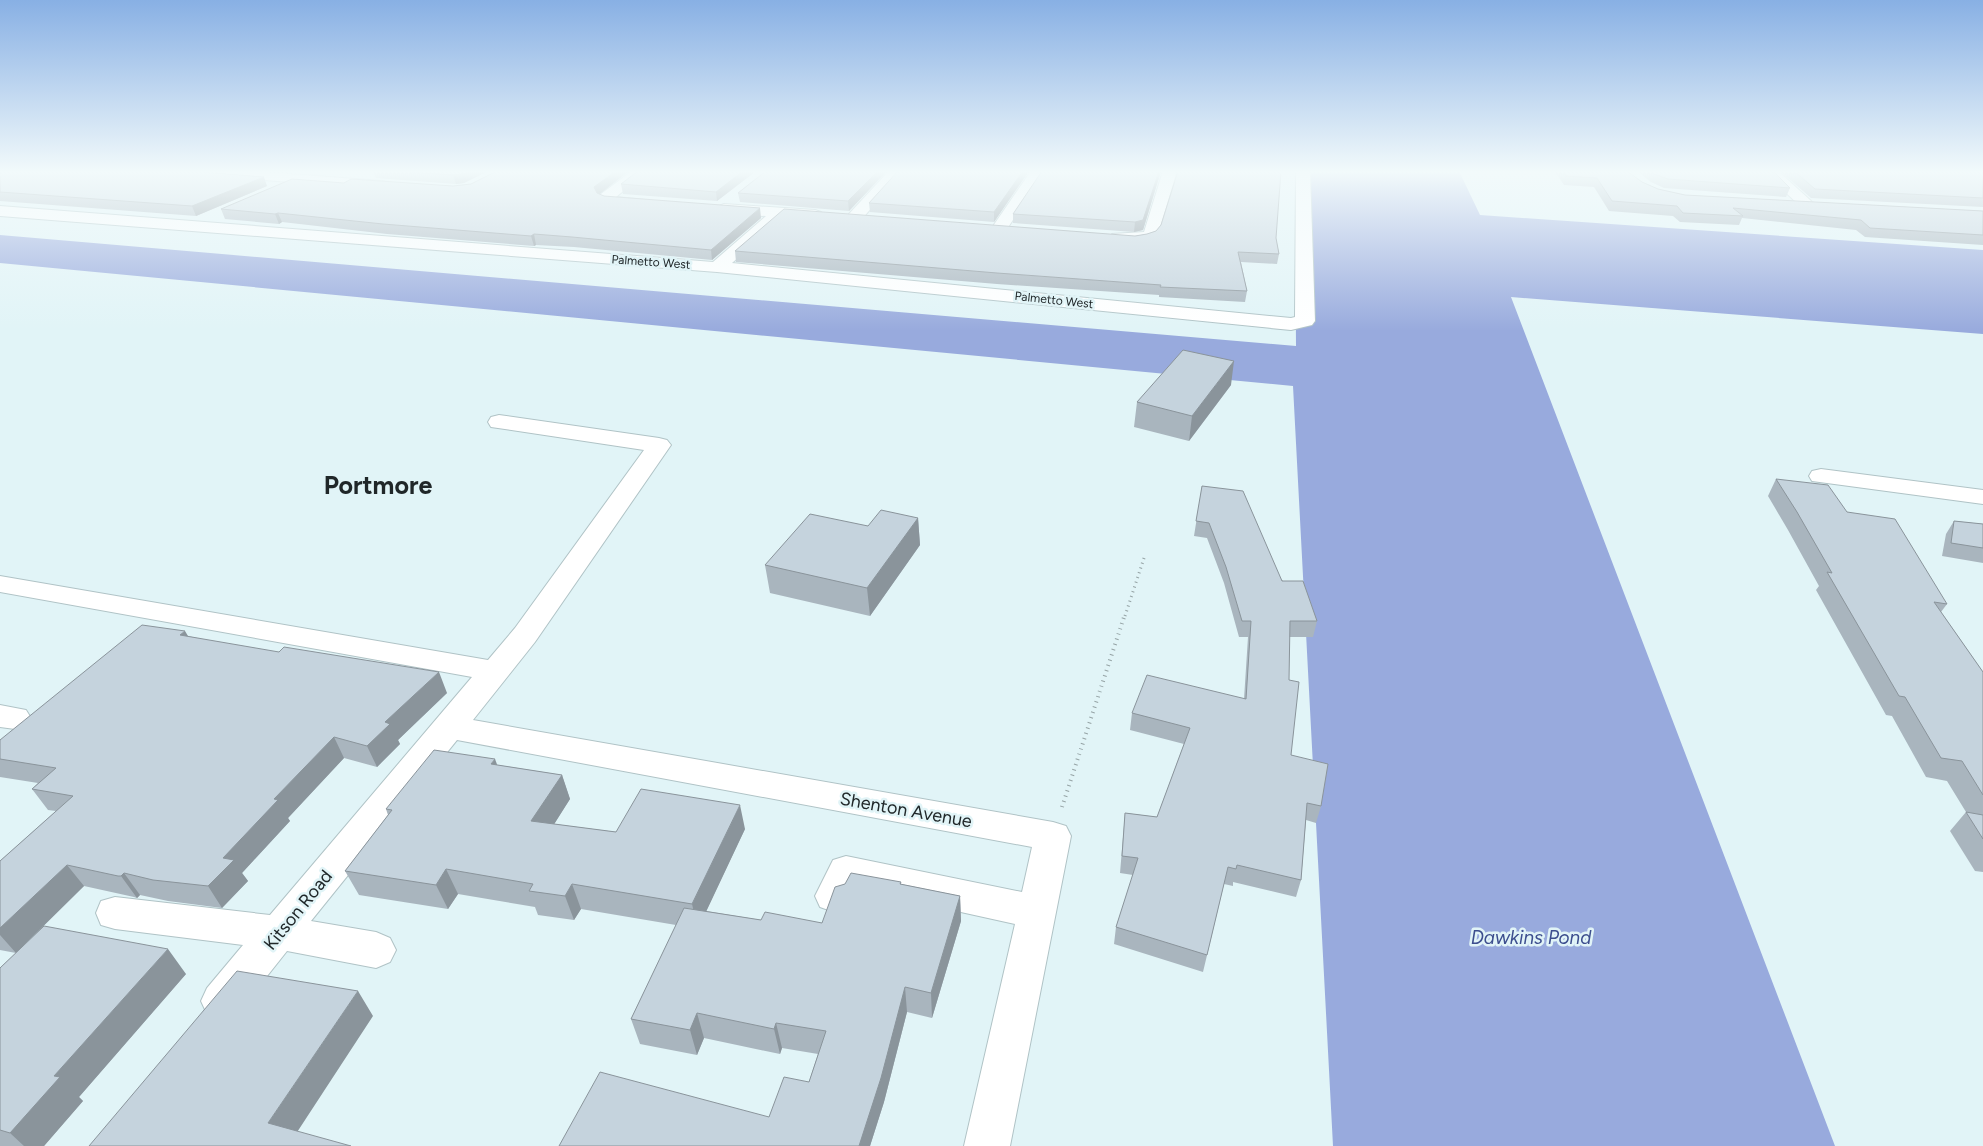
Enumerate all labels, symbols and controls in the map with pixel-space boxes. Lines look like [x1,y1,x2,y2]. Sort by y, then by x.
street label: Palmetto West [611,252,691,272]
street label: Palmetto West [1014,289,1094,311]
district label: Portmore [324,470,432,500]
street label: Shenton Avenue [838,788,974,832]
street label: Kitson Road [259,865,337,955]
water label: Dawkins Pond [1471,926,1592,949]

